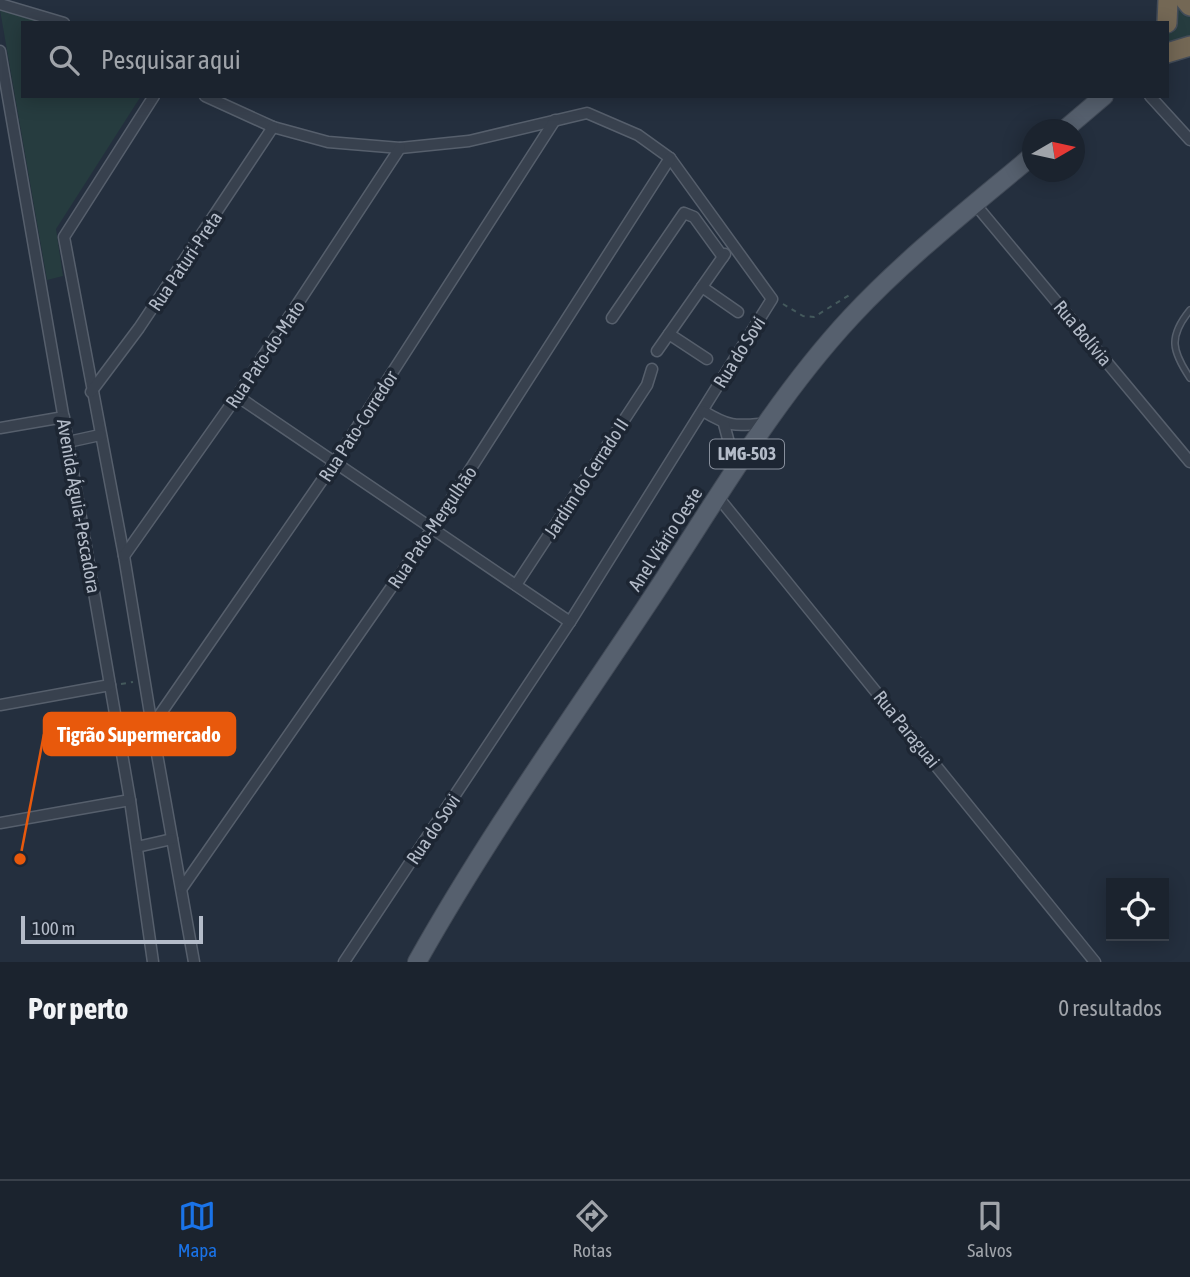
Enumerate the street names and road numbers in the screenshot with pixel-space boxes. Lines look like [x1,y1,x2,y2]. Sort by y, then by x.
street label: Rua Paturi-Preta [144,207,226,315]
street label: Rua Pato-do-Mato [221,296,309,412]
street label: Rua Bolívia [1049,296,1117,370]
street label: Rua do Sovi [709,312,769,392]
street label: Rua Pato-Corredor [314,366,402,486]
street label: Jardim do Cerrado II [539,414,633,542]
street label: Avenida Águia-Pescadora [53,417,105,595]
road number: LMG-503 [710,440,784,468]
street label: Rua Pato-Mergulhão [383,462,481,592]
street label: Anel Viário Oeste [623,483,707,595]
street label: Rua Paraguai [869,686,945,772]
street label: Rua do Sovi [402,790,464,868]

